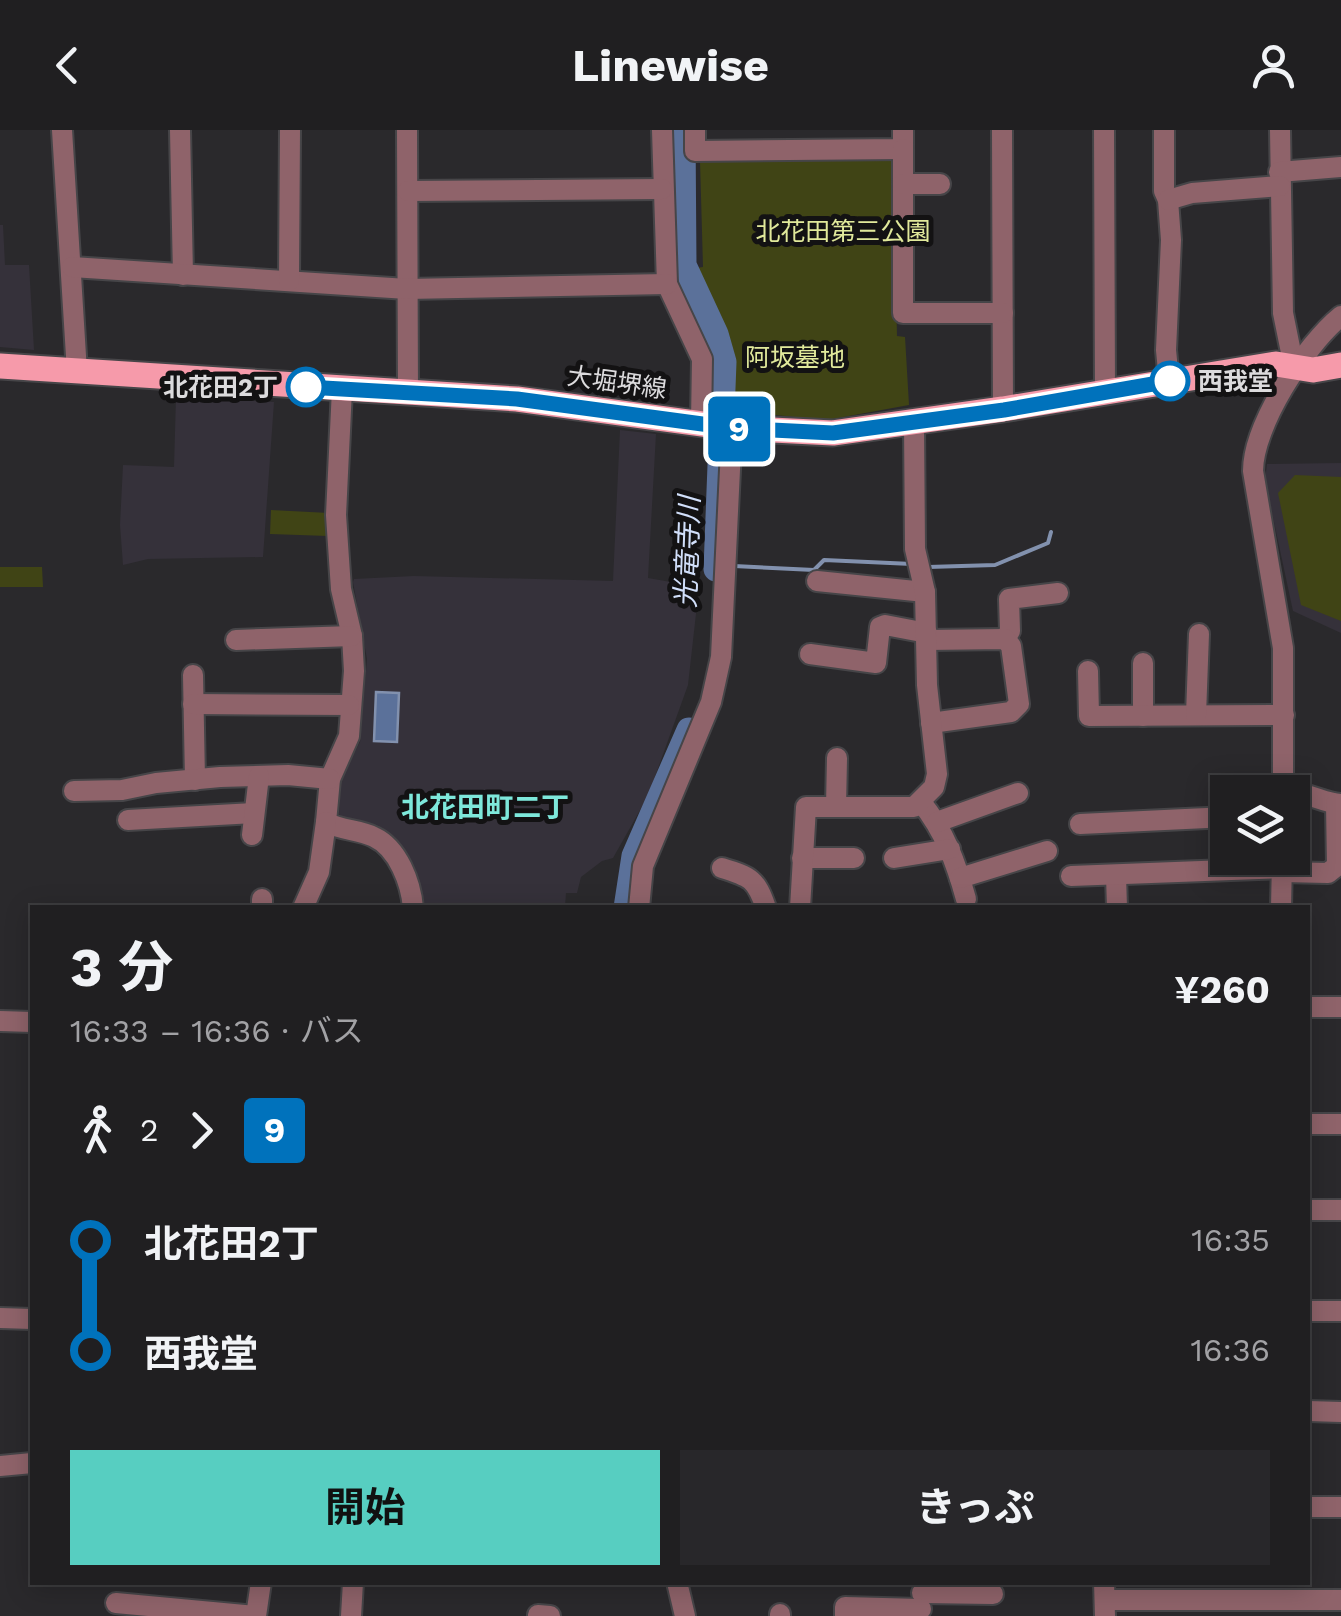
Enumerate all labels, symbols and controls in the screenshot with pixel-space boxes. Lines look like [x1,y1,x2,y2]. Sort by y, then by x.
icon: back [40,38,95,93]
icon: person [1246,38,1301,93]
text: Linewise [572,39,769,92]
park label: 北花田第三公園 [755,217,931,246]
park label: 阿坂墓地 [745,343,845,372]
street label: 大堀堺線 [565,361,668,404]
marker: 西我堂 [1151,362,1189,400]
place label: 西我堂 [1198,367,1273,396]
marker: 北花田2丁 [287,368,325,406]
place label: 北花田2丁 [163,373,278,402]
line badge: 9 [706,396,772,462]
text: 9 [728,408,750,450]
water label: 光竜寺川 [669,492,706,609]
map controls [1210,775,1310,875]
button: layers [1210,775,1310,875]
district label: 北花田町二丁 [401,791,569,824]
text: 3 分 [70,935,173,999]
text: ¥260 [1174,968,1270,1012]
text: 16:33 – 16:36 · バス [70,1012,364,1050]
icon: walk [70,1103,125,1158]
icon: forward [174,1103,229,1158]
text: 9 [264,1109,285,1151]
text: 2 [140,1111,159,1149]
text: 16:35 [1191,1221,1270,1259]
text: 北花田2丁 [144,1222,319,1266]
text: 16:36 [1190,1331,1270,1369]
text: 西我堂 [144,1332,258,1376]
button: 開始 [70,1450,660,1565]
button: きっぷ [680,1450,1270,1565]

